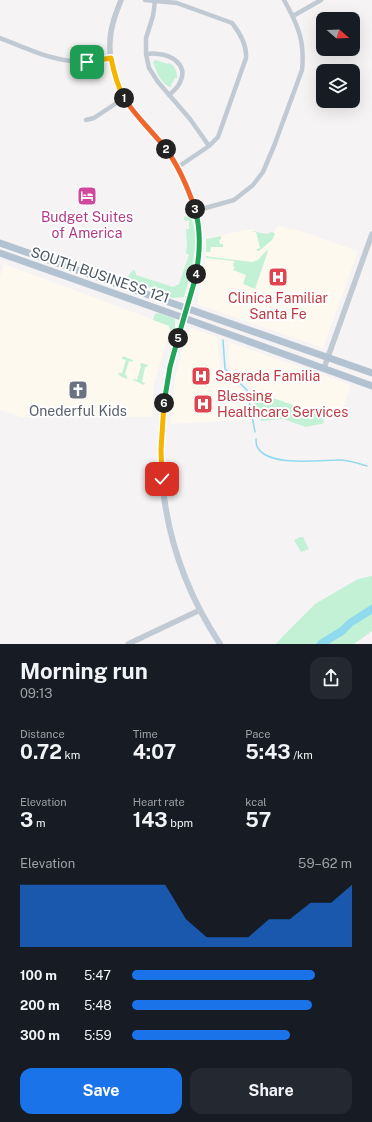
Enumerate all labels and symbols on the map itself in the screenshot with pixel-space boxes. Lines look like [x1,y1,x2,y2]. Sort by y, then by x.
north arrow [316,12,360,56]
pin [70,45,104,79]
pin: 1 [114,88,134,108]
pin: 2 [156,139,176,159]
hotel icon: Budget Suites of America [76,185,98,207]
pin: 3 [185,199,205,219]
place label: Budget Suites of America [41,209,133,241]
street label: SOUTH BUSINESS 121 [29,244,171,306]
pin: 4 [186,264,206,284]
hospital icon: Clinica Familiar Santa Fe [267,266,289,288]
place label: Clinica Familiar Santa Fe [228,290,328,322]
pin: 5 [168,328,188,348]
hospital icon: Sagrada Familia [190,365,212,387]
place label: Sagrada Familia [215,368,320,384]
church icon: Onederful Kids [67,379,89,401]
place label: Blessing Healthcare Services [217,388,348,420]
pin: 6 [154,393,174,413]
hospital icon: Blessing Healthcare Services [192,393,214,415]
place label: Onederful Kids [29,403,127,419]
pin [145,462,179,496]

